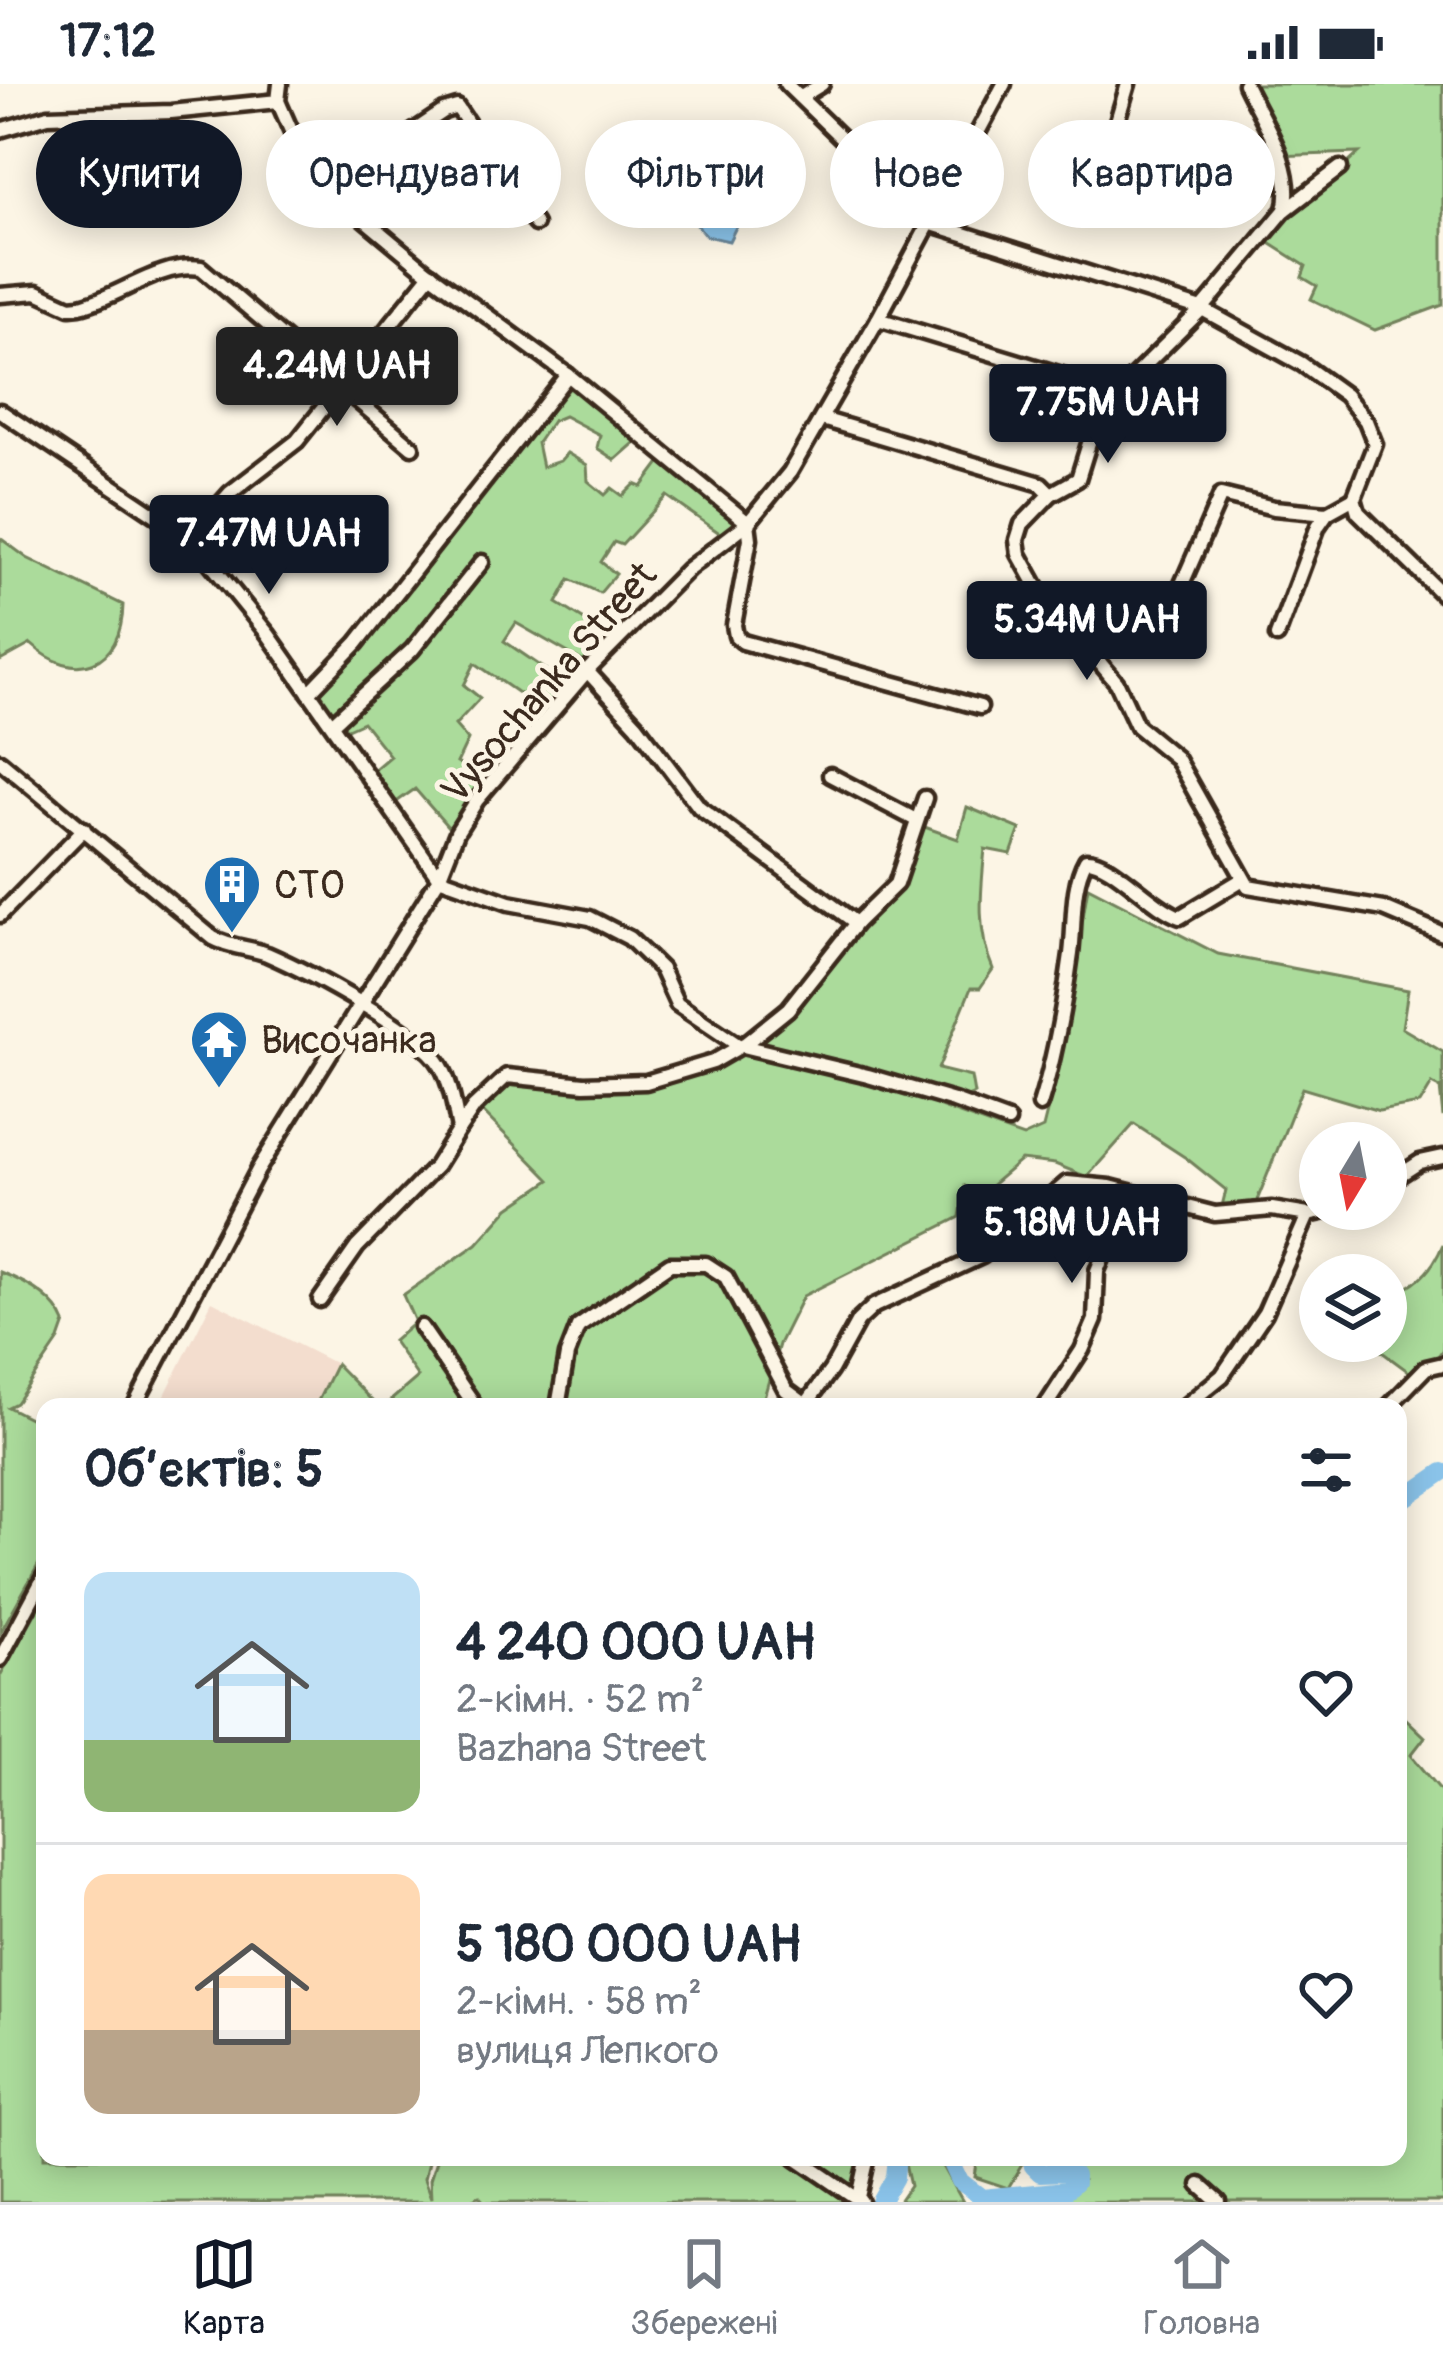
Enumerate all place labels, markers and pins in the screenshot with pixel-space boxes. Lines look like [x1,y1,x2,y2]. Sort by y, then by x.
pin: 4.24M UAH [200,327,474,429]
pin: 7.75M UAH [971,364,1245,466]
pin: 7.47M UAH [132,495,406,597]
pin: 5.34M UAH [950,581,1224,683]
building icon: СТО [201,853,263,935]
place label: СТО [274,861,344,910]
temple icon: Височанка [188,1008,250,1090]
place label: Височанка [261,1016,437,1065]
pin: 5.18M UAH [935,1184,1209,1286]

